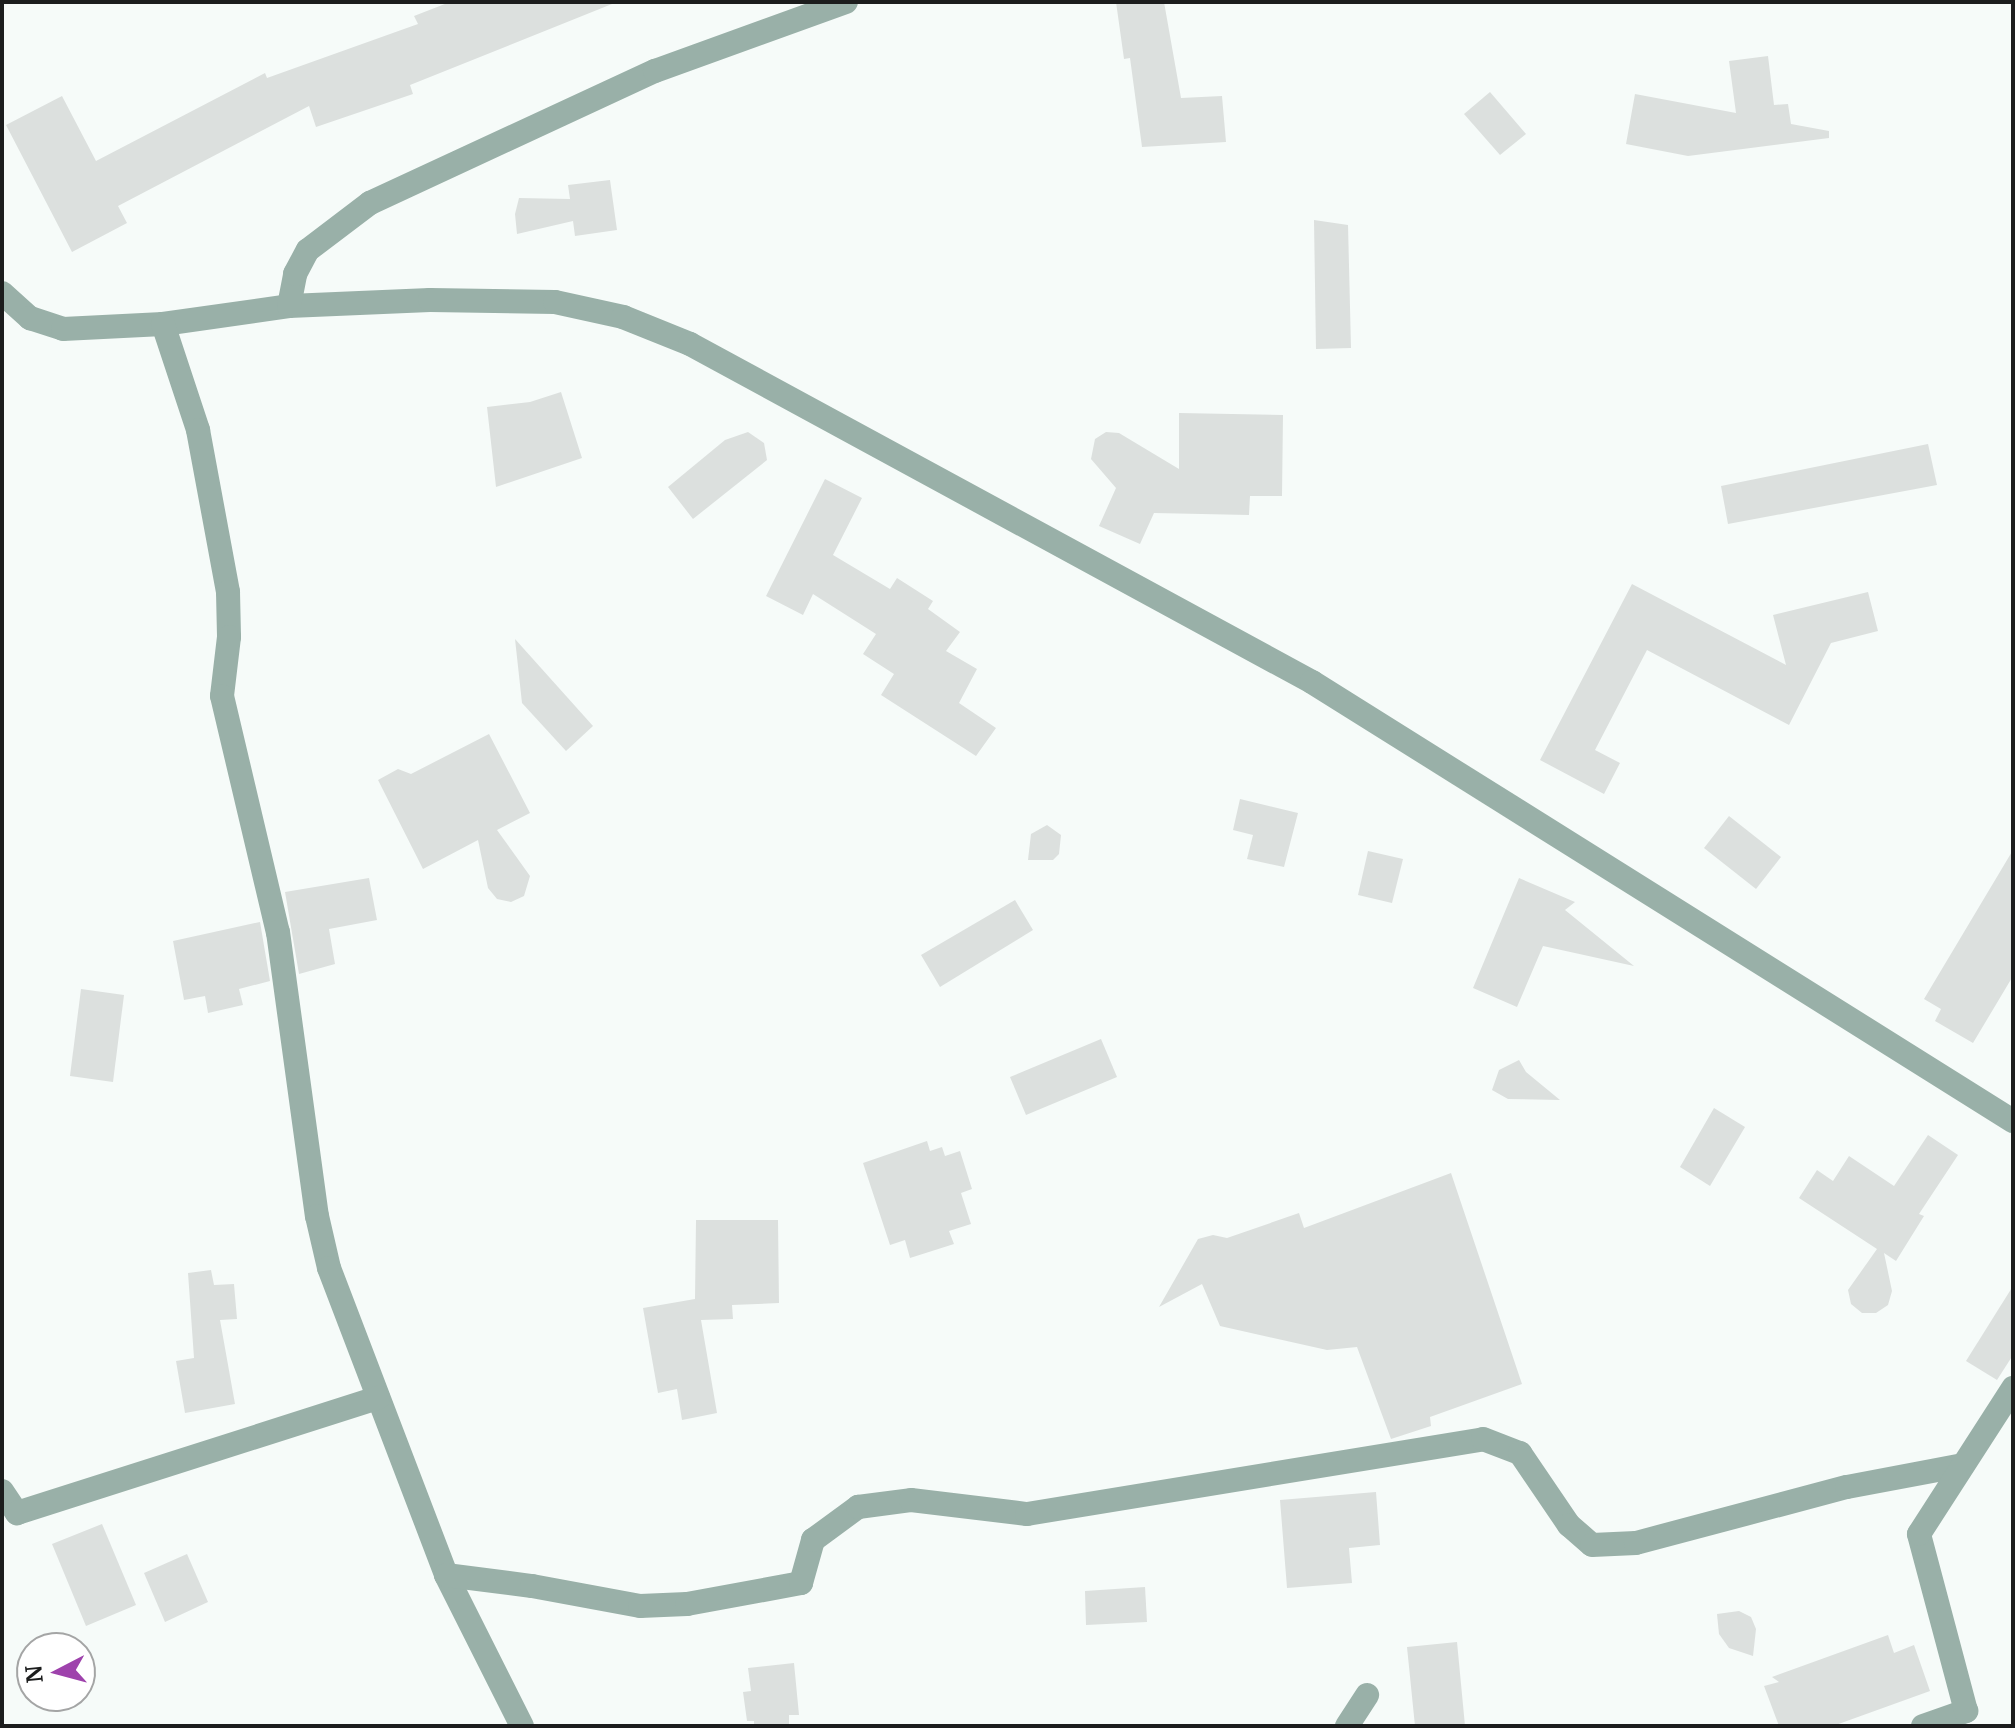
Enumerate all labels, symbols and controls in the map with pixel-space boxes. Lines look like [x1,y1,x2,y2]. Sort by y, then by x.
north arrow [16,1632,96,1712]
text: N [19,1664,49,1684]

